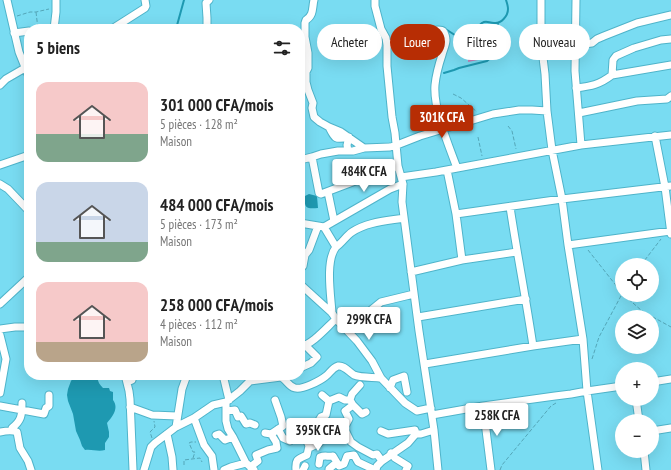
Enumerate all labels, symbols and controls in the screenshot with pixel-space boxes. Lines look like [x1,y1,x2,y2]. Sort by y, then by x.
chip: Acheter [317,24,382,60]
chip: Louer [390,24,445,60]
chip: Filtres [453,24,511,60]
chip: Nouveau [519,24,590,60]
text: 5 biens [36,37,80,59]
icon: filters [271,37,293,59]
text: 301 000 CFA/mois [160,94,273,116]
icon: home [68,98,116,146]
pin: 301K CFA [401,105,483,139]
text: 301K CFA [419,109,465,126]
text: 5 pièces · 128 m² [160,116,238,133]
text: Maison [160,133,192,150]
pin: 484K CFA [323,159,405,193]
text: 484K CFA [341,163,387,180]
text: 484 000 CFA/mois [160,194,273,216]
icon: home [68,198,116,246]
text: 5 pièces · 173 m² [160,216,238,233]
text: Maison [160,233,192,250]
map controls [615,258,659,458]
button: locate [615,258,659,302]
text: 258 000 CFA/mois [160,294,273,316]
icon: home [68,298,116,346]
pin: 299K CFA [328,307,410,341]
button: layers [615,310,659,354]
text: 299K CFA [346,311,392,328]
text: 4 pièces · 112 m² [160,316,238,333]
text: Maison [160,333,192,350]
button: + [615,362,659,406]
pin: 258K CFA [456,403,538,437]
text: 258K CFA [474,407,520,424]
button: − [615,414,659,458]
pin: 395K CFA [277,418,359,452]
text: 395K CFA [295,422,341,439]

